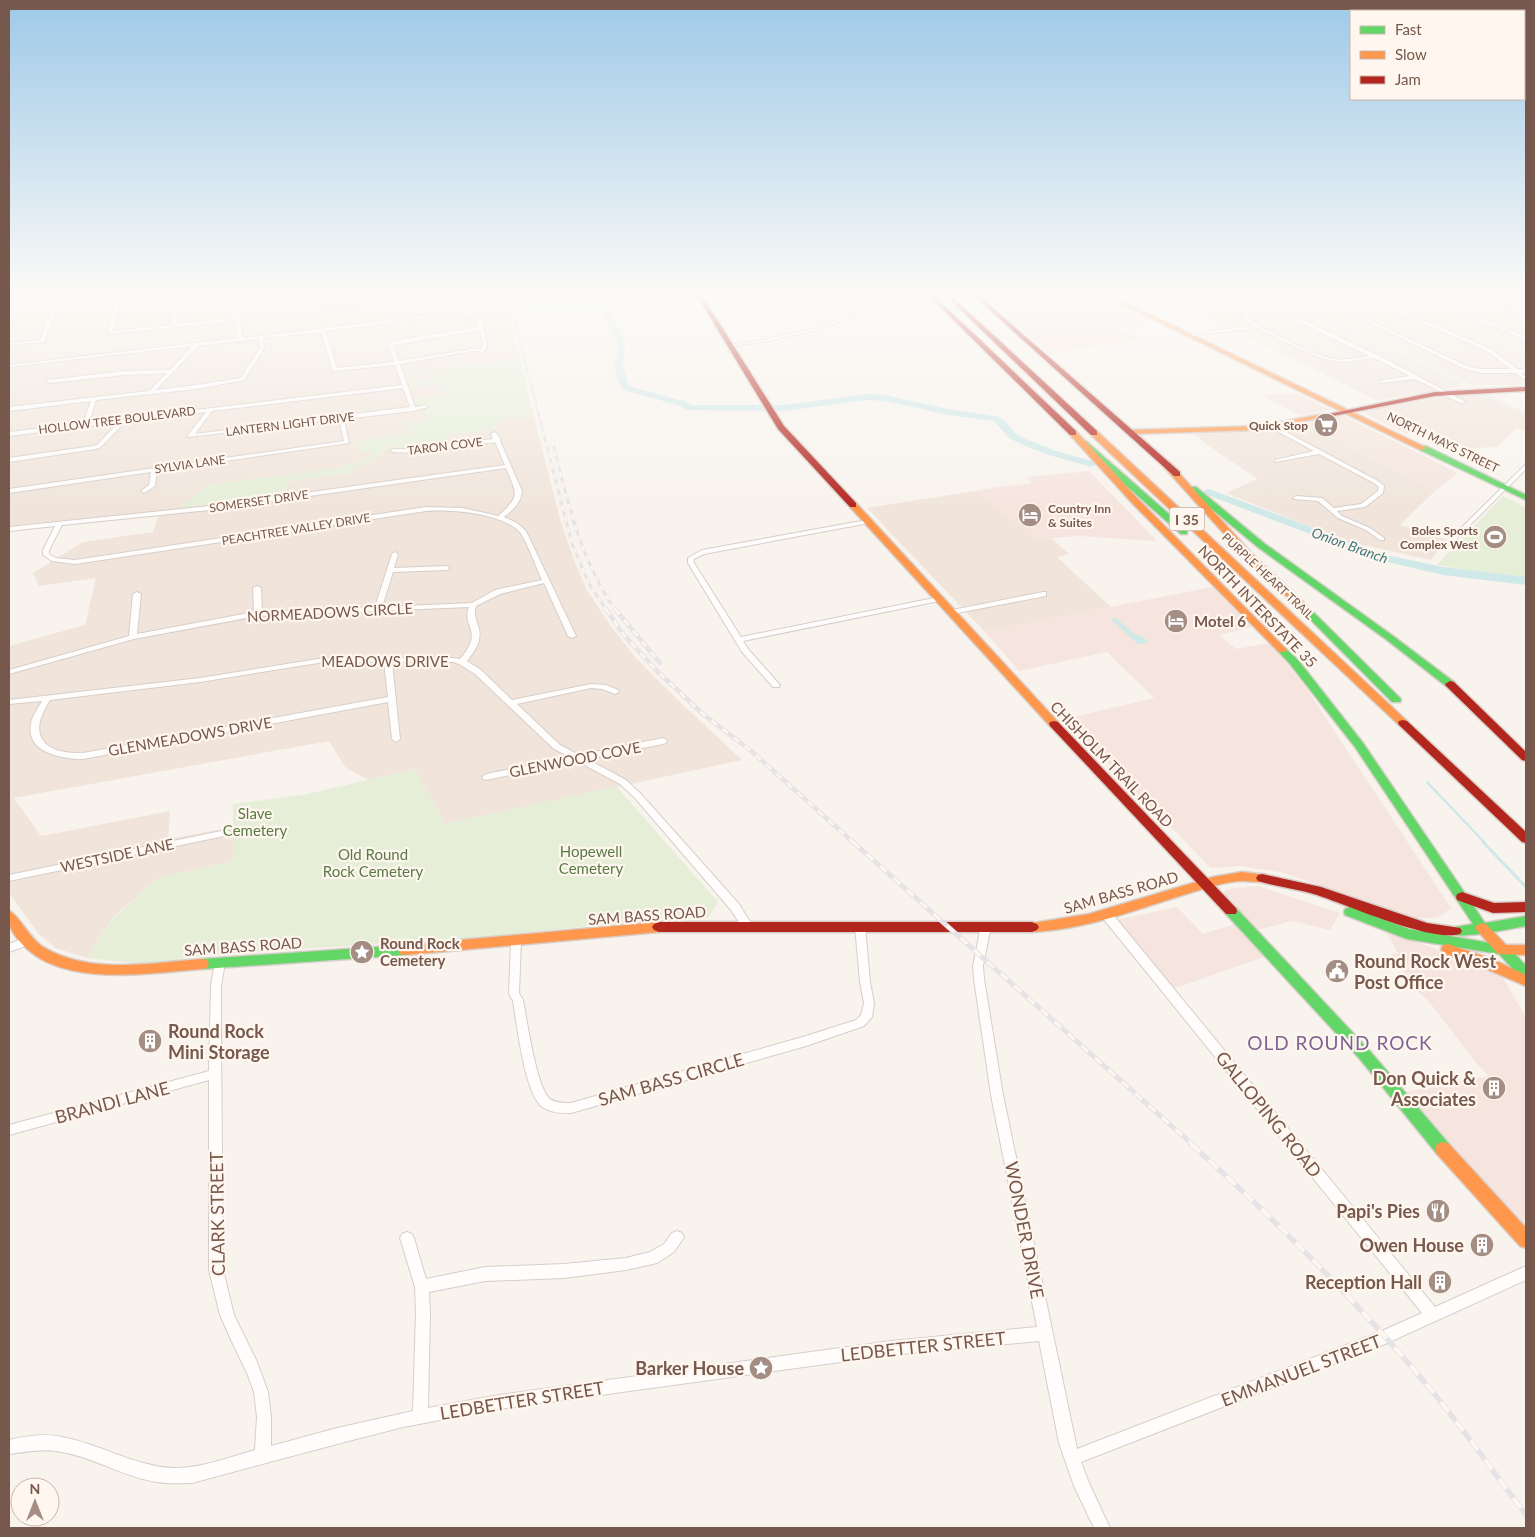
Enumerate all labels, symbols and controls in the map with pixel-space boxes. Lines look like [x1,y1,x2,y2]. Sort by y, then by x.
legend [1350,10,1525,100]
text: Fast [1395,20,1422,38]
text: Slow [1395,45,1427,63]
text: Jam [1395,70,1421,88]
street label: HOLLOW TREE BOULEVARD [38,403,196,437]
street label: NORTH MAYS STREET [1385,408,1501,476]
street label: LANTERN LIGHT DRIVE [225,409,355,439]
supermarket icon: Quick Stop [1313,412,1339,438]
place label: Quick Stop [1249,418,1308,433]
street label: TARON COVE [406,434,484,458]
street label: SYLVIA LANE [154,452,227,476]
street label: SOMERSET DRIVE [208,487,310,515]
place label: Country Inn & Suites [1048,501,1111,530]
hotel icon: Country Inn & Suites [1017,502,1043,528]
road number: I 35 [1170,508,1204,530]
street label: PEACHTREE VALLEY DRIVE [221,510,371,548]
water label: Onion Branch [1310,523,1390,567]
place label: Boles Sports Complex West [1400,523,1479,552]
sports icon: Boles Sports Complex West [1482,524,1508,550]
street label: PURPLE HEART TRAIL [1219,530,1317,622]
street label: NORTH INTERSTATE 35 [1195,541,1321,671]
street label: NORMEADOWS CIRCLE [247,599,413,625]
hotel icon: Motel 6 [1163,608,1189,634]
place label: Motel 6 [1194,612,1246,630]
street label: MEADOWS DRIVE [321,652,449,670]
street label: CHISHOLM TRAIL ROAD [1047,697,1177,831]
street label: GLENMEADOWS DRIVE [107,713,273,759]
street label: GLENWOOD COVE [508,737,642,781]
park label: Slave Cemetery [223,804,287,839]
street label: WESTSIDE LANE [59,834,175,876]
park label: Hopewell Cemetery [559,842,623,877]
park label: Old Round Rock Cemetery [323,845,424,880]
street label: SAM BASS ROAD [1062,867,1180,917]
street label: SAM BASS ROAD [587,902,707,928]
street label: SAM BASS ROAD [183,933,303,959]
place label: Round Rock Cemetery [380,934,461,969]
place icon: Round Rock Cemetery [349,939,375,965]
place label: Round Rock West Post Office [1354,950,1496,993]
public building icon: Round Rock West Post Office [1324,958,1350,984]
place label: Round Rock Mini Storage [168,1020,270,1063]
building icon: Round Rock Mini Storage [137,1028,163,1054]
district label: OLD ROUND ROCK [1247,1031,1433,1054]
street label: GALLOPING ROAD [1211,1046,1327,1182]
street label: SAM BASS CIRCLE [596,1048,746,1110]
place label: Don Quick & Associates [1373,1067,1476,1110]
building icon: Don Quick & Associates [1481,1075,1507,1101]
street label: BRANDI LANE [52,1076,172,1128]
street label: CLARK STREET [205,1151,229,1276]
street label: WONDER DRIVE [1001,1160,1049,1300]
restaurant icon: Papi's Pies [1425,1198,1451,1224]
place label: Papi's Pies [1336,1200,1420,1222]
building icon: Owen House [1469,1232,1495,1258]
place label: Owen House [1359,1234,1464,1256]
building icon: Reception Hall [1427,1269,1453,1295]
place label: Reception Hall [1305,1271,1422,1293]
street label: LEDBETTER STREET [839,1326,1007,1366]
street label: EMMANUEL STREET [1218,1329,1385,1411]
place icon: Barker House [748,1355,774,1381]
place label: Barker House [635,1357,744,1379]
street label: LEDBETTER STREET [438,1376,606,1424]
north arrow [10,1477,60,1527]
text: N [30,1480,40,1497]

